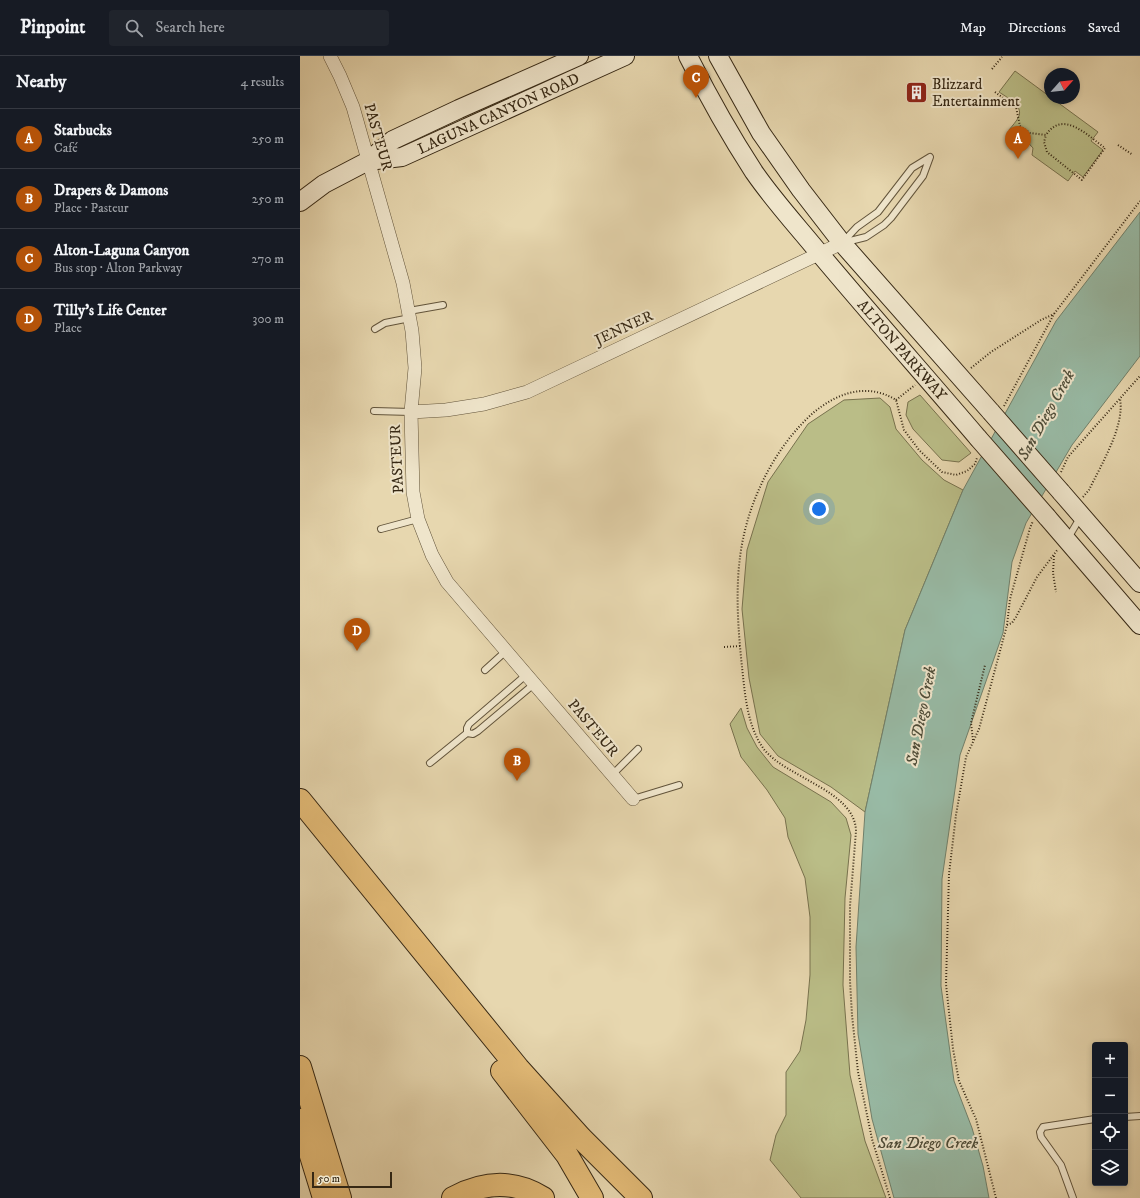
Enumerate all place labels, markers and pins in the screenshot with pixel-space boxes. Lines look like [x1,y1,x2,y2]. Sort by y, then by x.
pin: C [683,65,709,98]
place label: Blizzard Entertainment [932,75,1020,111]
building icon: Blizzard Entertainment [904,80,930,106]
pin: A [1005,126,1031,159]
pin: D [344,618,370,651]
pin: B [504,748,530,781]

